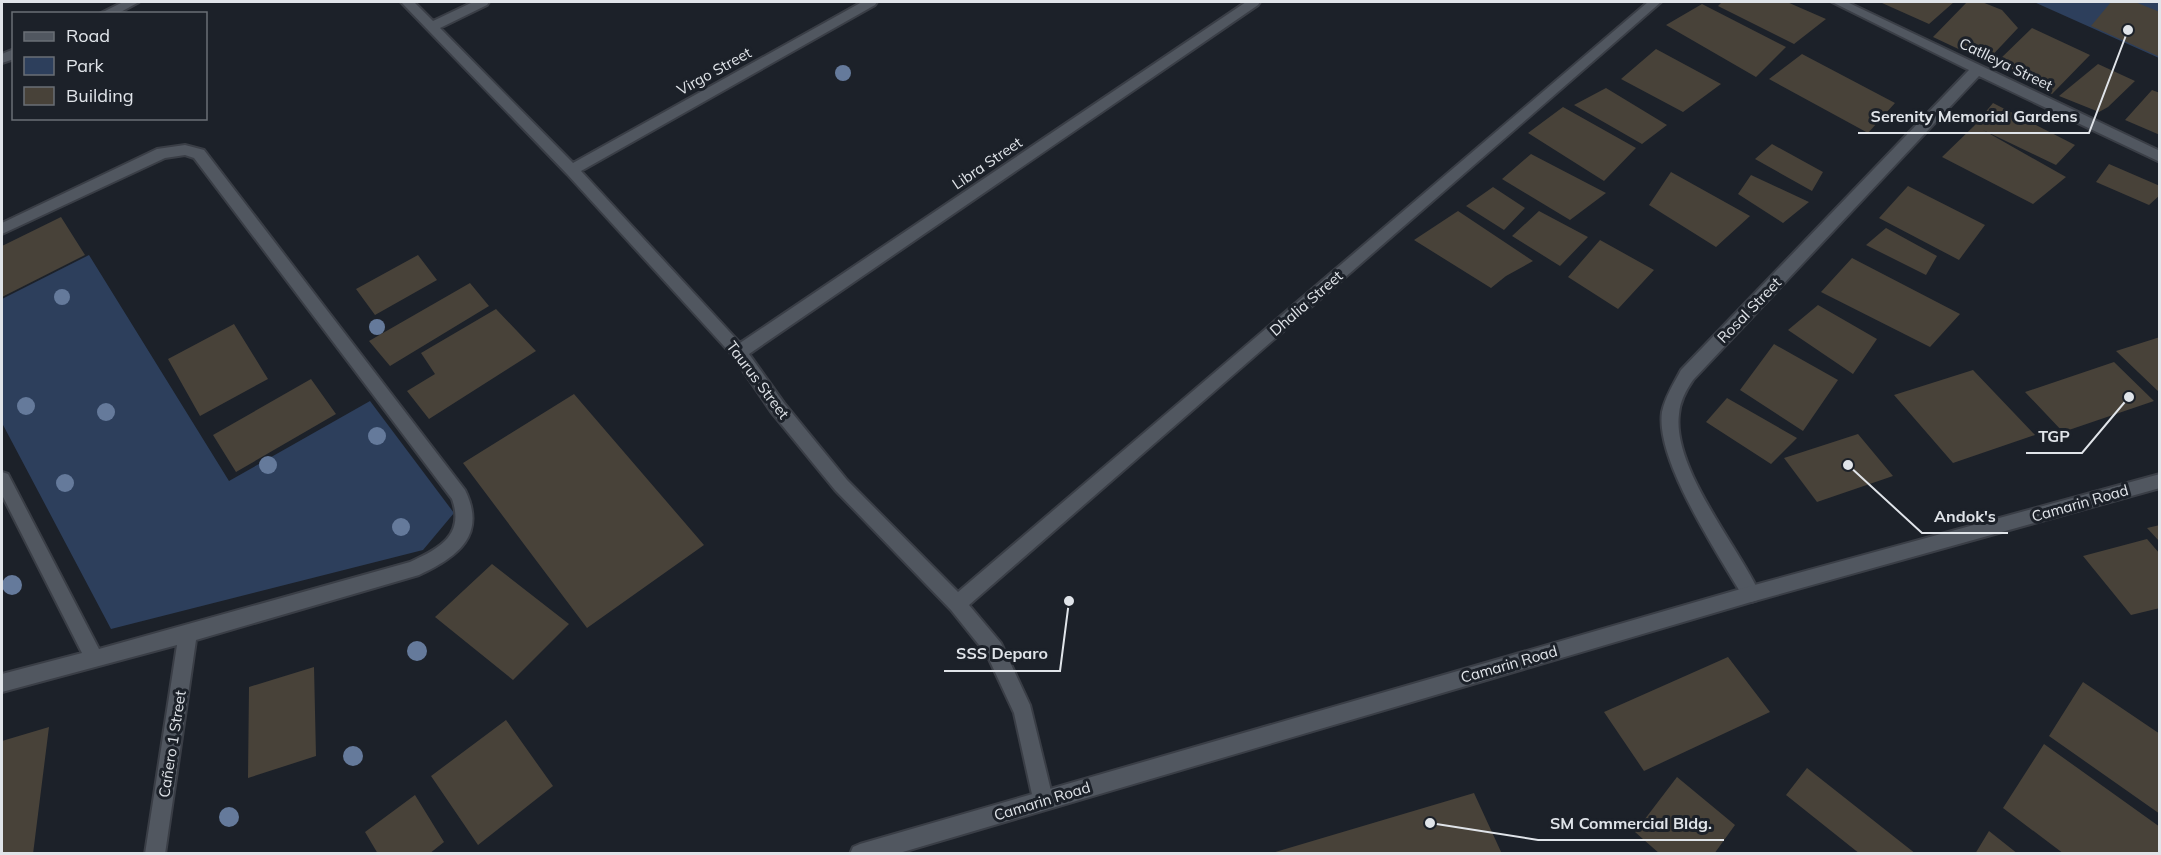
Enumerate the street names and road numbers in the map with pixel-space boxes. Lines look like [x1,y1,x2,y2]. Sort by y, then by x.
street label: Catlleya Street [1956,33,2056,95]
street label: Virgo Street [673,43,755,99]
street label: Libra Street [948,133,1026,193]
street label: Dhalia Street [1266,266,1346,340]
street label: Rosal Street [1713,273,1785,347]
street label: Taurus Street [723,337,793,423]
street label: Camarin Road [2029,480,2131,526]
street label: Camarin Road [1458,641,1560,687]
street label: Cañero 1 Street [154,689,190,799]
street label: Camarin Road [992,777,1092,825]

